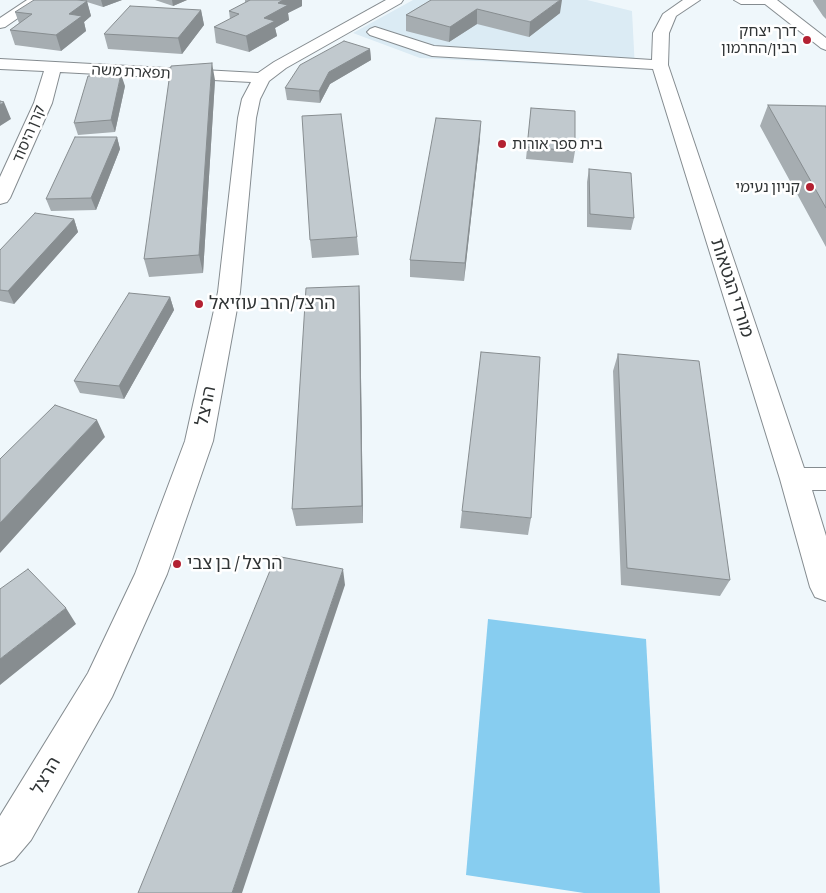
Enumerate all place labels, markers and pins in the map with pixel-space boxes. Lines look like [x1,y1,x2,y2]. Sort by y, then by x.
place label: דרך יצחק רבין/החרמון [721,22,797,57]
marker: דרך יצחק רבין/החרמון [801,34,813,46]
place label: בית ספר אורות [512,135,603,153]
marker: בית ספר אורות [496,138,508,150]
place label: קניון נעימי [736,178,800,196]
marker: קניון נעימי [804,181,816,193]
place label: הרצל/הרב עוזיאל [209,293,336,315]
marker: הרצל/הרב עוזיאל [193,298,205,310]
place label: הרצל / בן צבי [187,553,283,575]
marker: הרצל / בן צבי [171,558,183,570]

